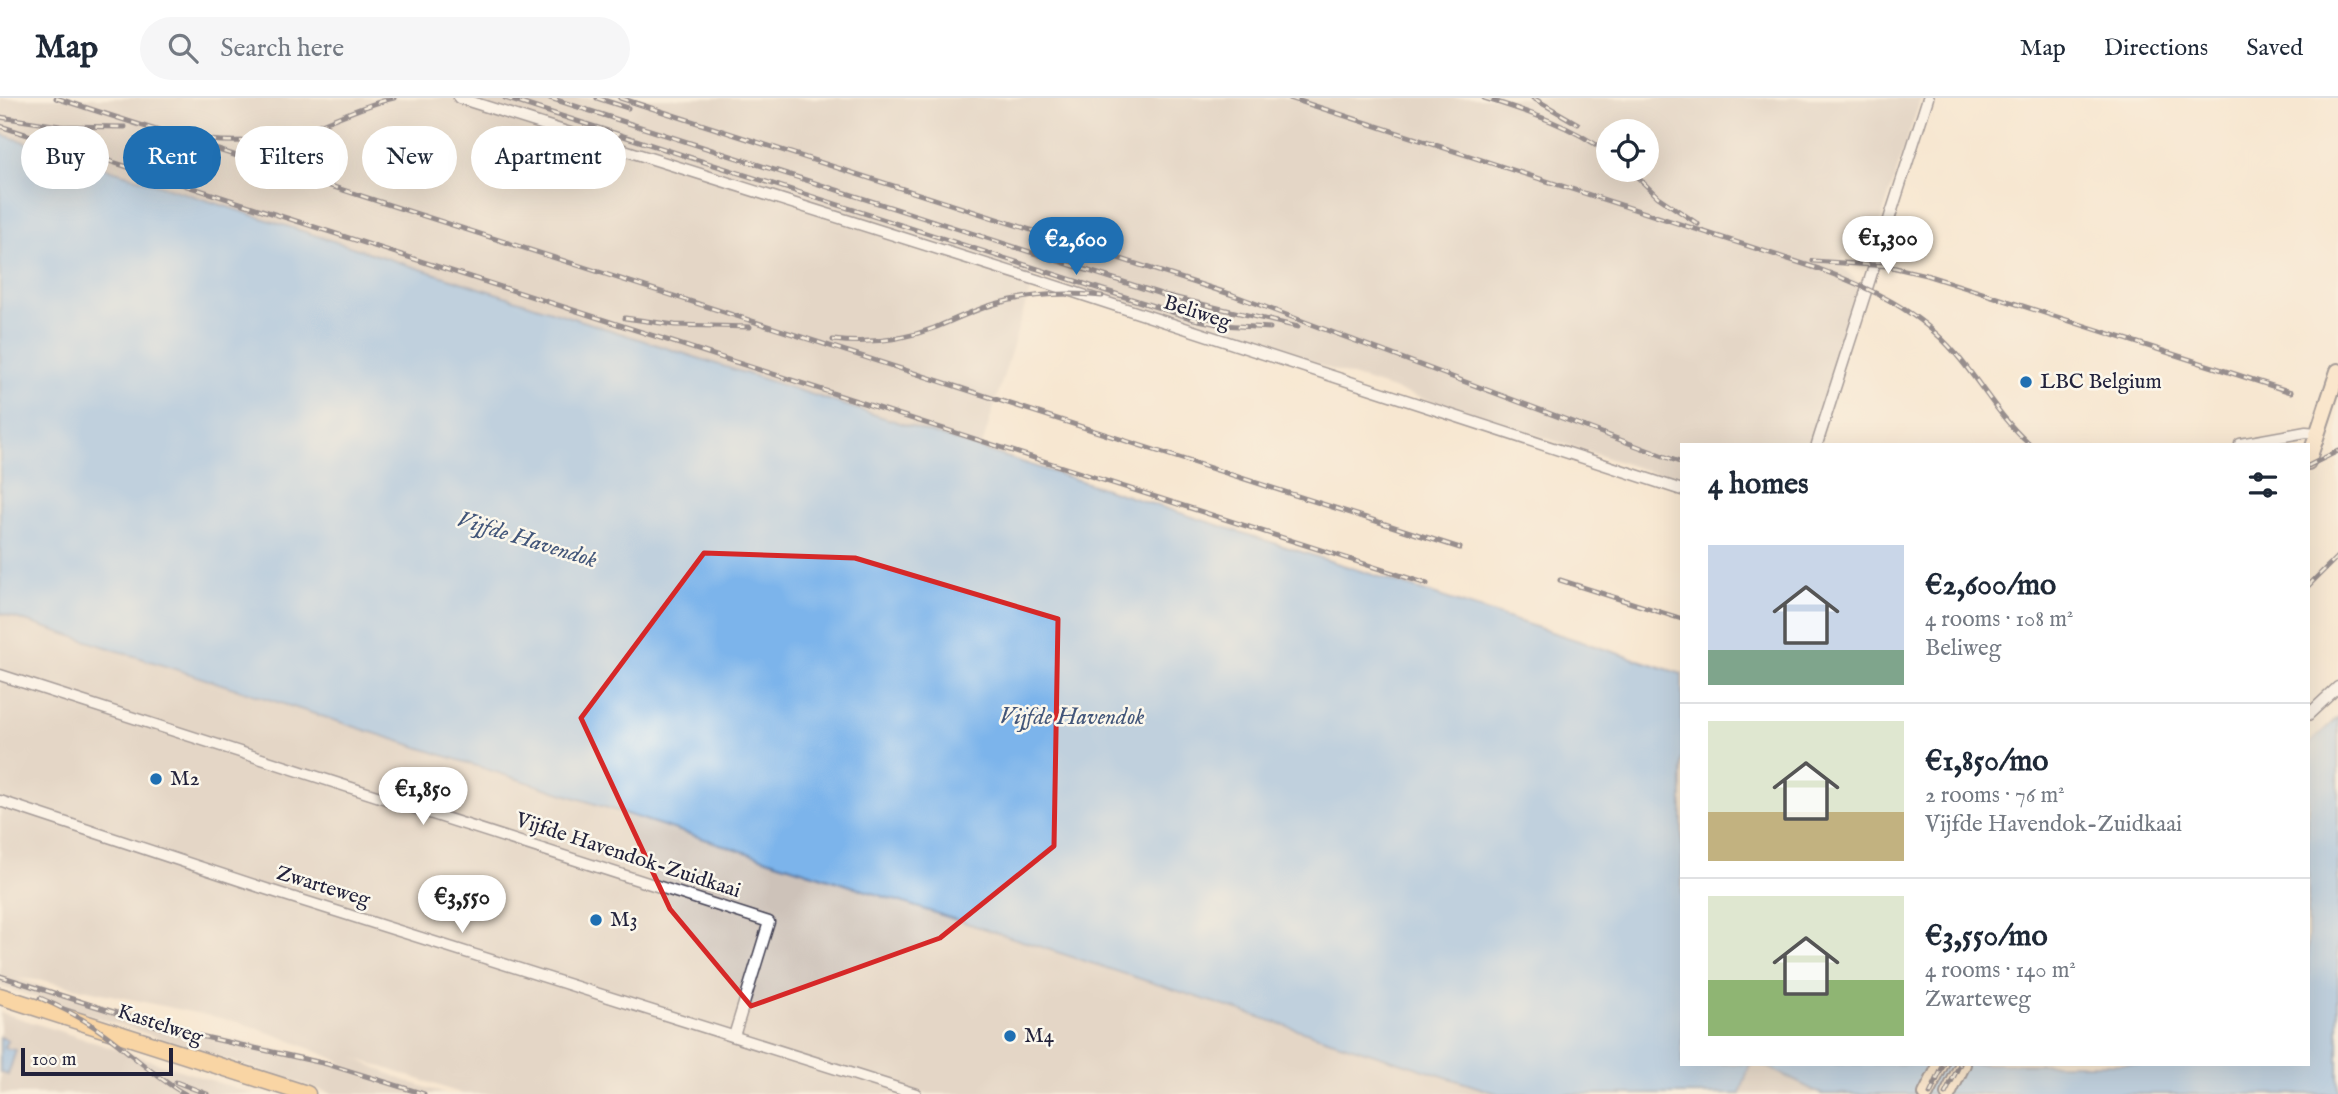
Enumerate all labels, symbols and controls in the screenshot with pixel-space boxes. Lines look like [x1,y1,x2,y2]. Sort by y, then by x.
search box [140,17,630,80]
text: Map [35,27,98,69]
icon: search [164,29,202,67]
text: Search here [220,32,344,65]
text: Map [2020,33,2066,64]
text: Directions [2104,33,2208,64]
text: Saved [2246,33,2303,64]
map controls [1596,119,1659,182]
button: locate [1596,119,1659,182]
chip: Buy [21,126,109,189]
chip: Rent [123,126,221,189]
chip: Filters [235,126,348,189]
chip: New [362,126,457,189]
chip: Apartment [471,126,626,189]
pin: €1,300 [1831,216,1945,276]
pin: €2,600 [1019,218,1133,277]
text: €1,300 [1858,224,1918,253]
text: €2,600 [1045,225,1107,254]
street label: Beliweg [1160,289,1235,337]
place label: LBC Belgium [2040,369,2162,396]
marker: LBC Belgium [2018,374,2034,390]
text: 4 homes [1708,466,1809,504]
icon: filters [2244,466,2282,504]
water label: Vijfde Havendok [453,505,601,575]
text: €2,600/mo [1925,567,2056,605]
icon: home [1764,573,1848,657]
text: 4 rooms · 108 m² [1925,605,2073,634]
text: Beliweg [1925,634,2001,663]
water label: Vijfde Havendok [1000,703,1145,732]
text: €1,850/mo [1925,743,2048,781]
icon: home [1764,749,1848,833]
place label: M2 [170,766,200,793]
pin: €1,850 [366,768,480,827]
marker: M2 [148,771,164,787]
text: €1,850 [395,775,451,804]
text: 2 rooms · 76 m² [1925,781,2065,810]
street label: Vijfde Havendok-Zuidkaai [511,807,744,905]
text: Vijfde Havendok-Zuidkaai [1925,810,2182,839]
street label: Zwarteweg [273,860,374,914]
pin: €3,550 [405,876,519,935]
text: €3,550 [434,883,490,912]
place label: M3 [610,907,638,934]
marker: M3 [588,912,604,928]
text: €3,550/mo [1925,918,2048,956]
icon: home [1764,924,1848,1008]
text: 4 rooms · 140 m² [1925,956,2076,985]
text: Zwarteweg [1925,985,2031,1014]
street label: Kastelweg [114,998,207,1052]
place label: M4 [1024,1023,1055,1050]
marker: M4 [1002,1028,1018,1044]
scale bar [21,1045,173,1077]
text: 100 m [32,1048,76,1072]

